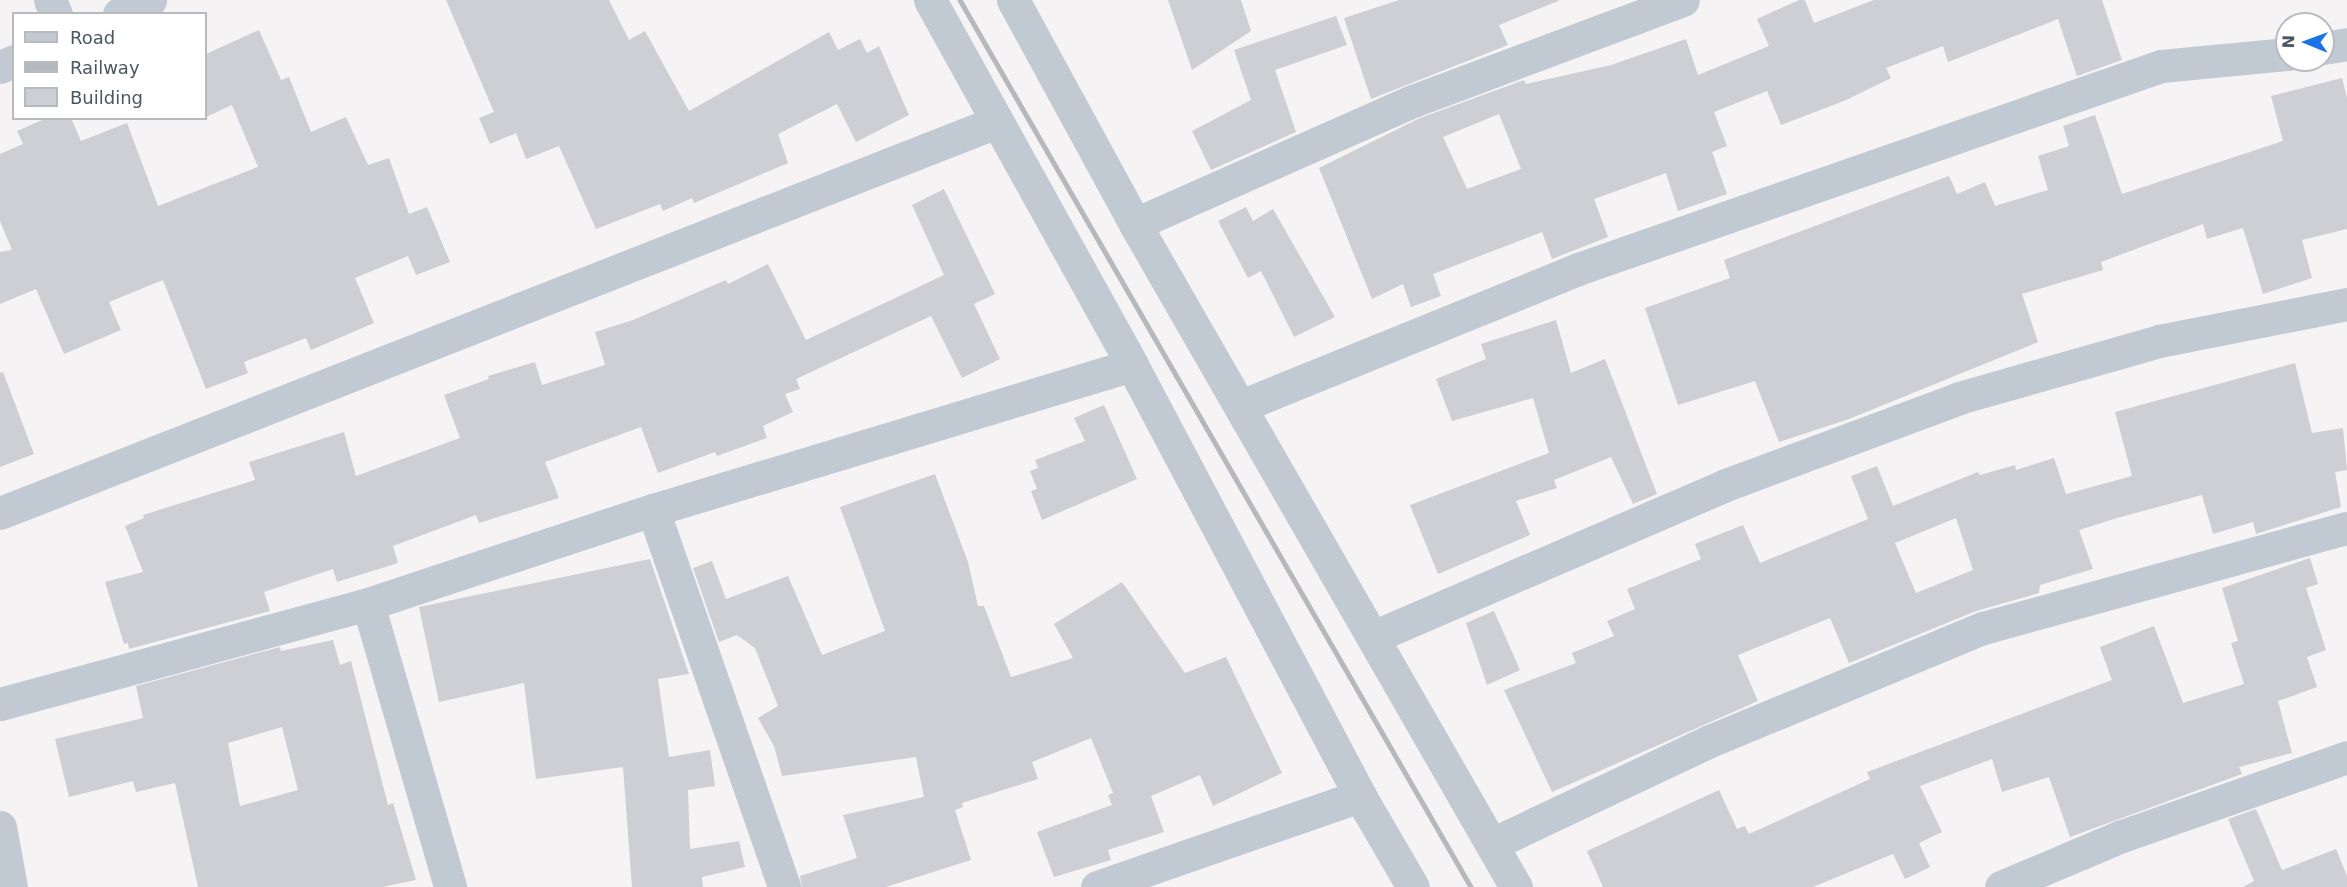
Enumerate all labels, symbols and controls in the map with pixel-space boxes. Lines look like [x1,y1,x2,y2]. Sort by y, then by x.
legend [12,12,207,120]
north arrow [2275,12,2335,72]
text: Road [70,27,115,48]
text: N [2279,35,2298,49]
text: Railway [70,57,140,78]
text: Building [70,87,143,108]

